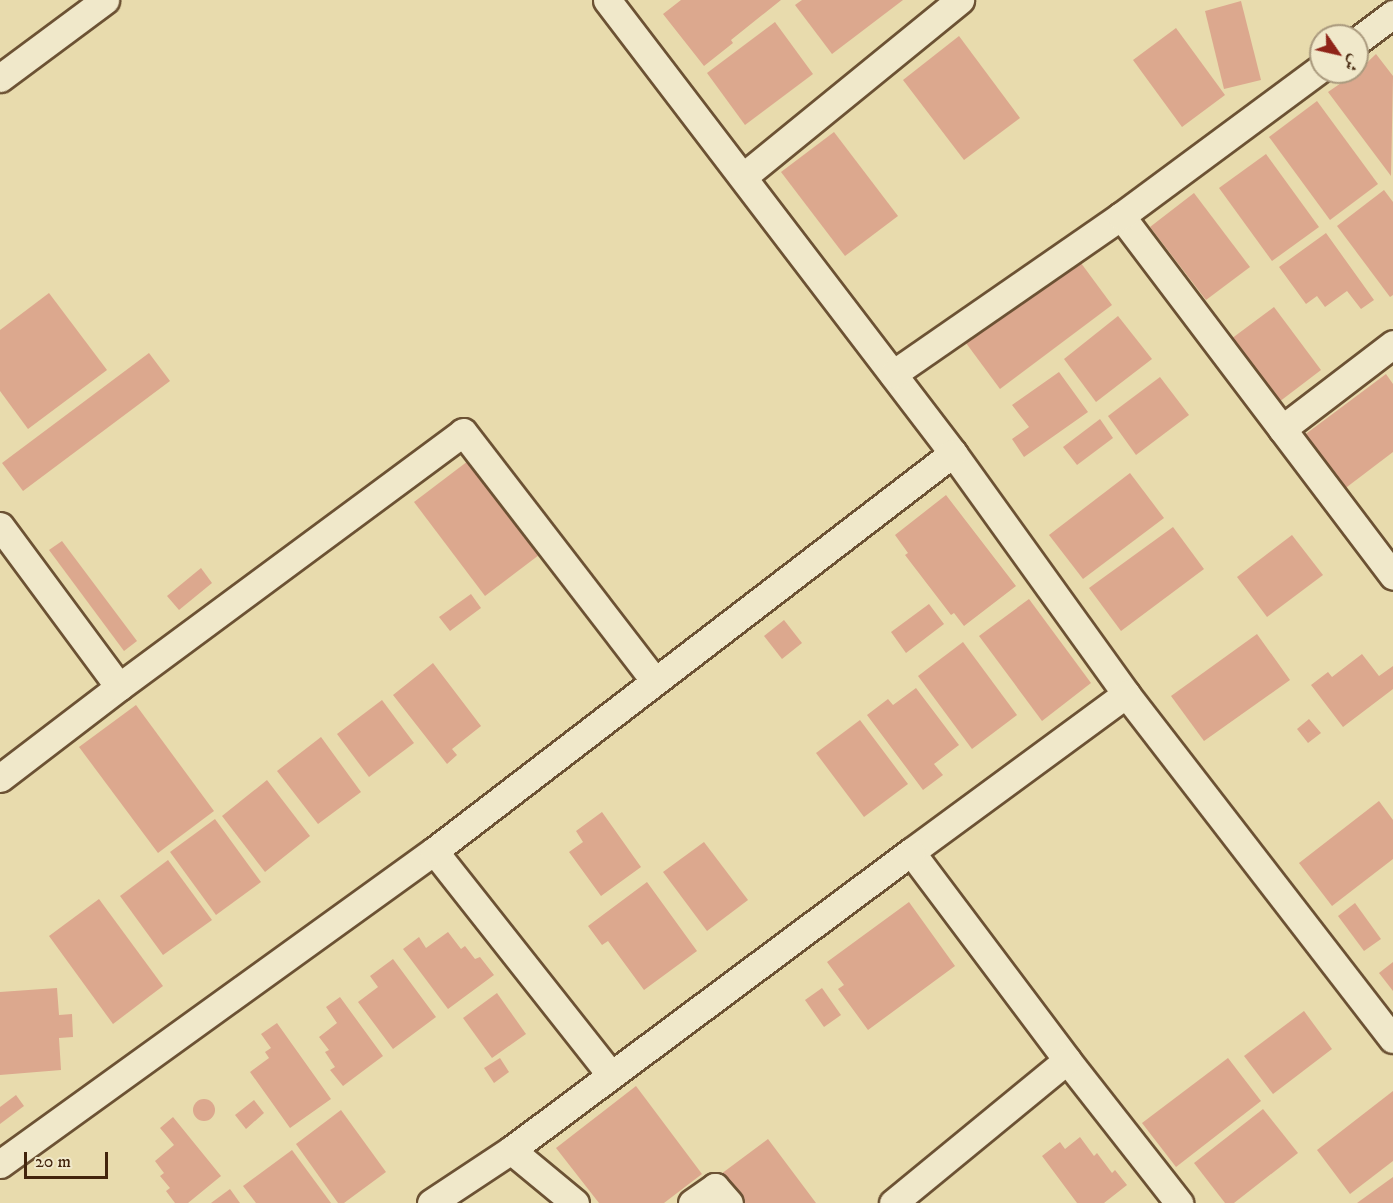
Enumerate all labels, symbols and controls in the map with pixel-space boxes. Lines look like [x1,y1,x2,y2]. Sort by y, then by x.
north arrow [1309,24,1369,84]
text: ش [1340,51,1365,75]
scale bar [27,1140,111,1178]
text: 20 m [35,1151,71,1173]

